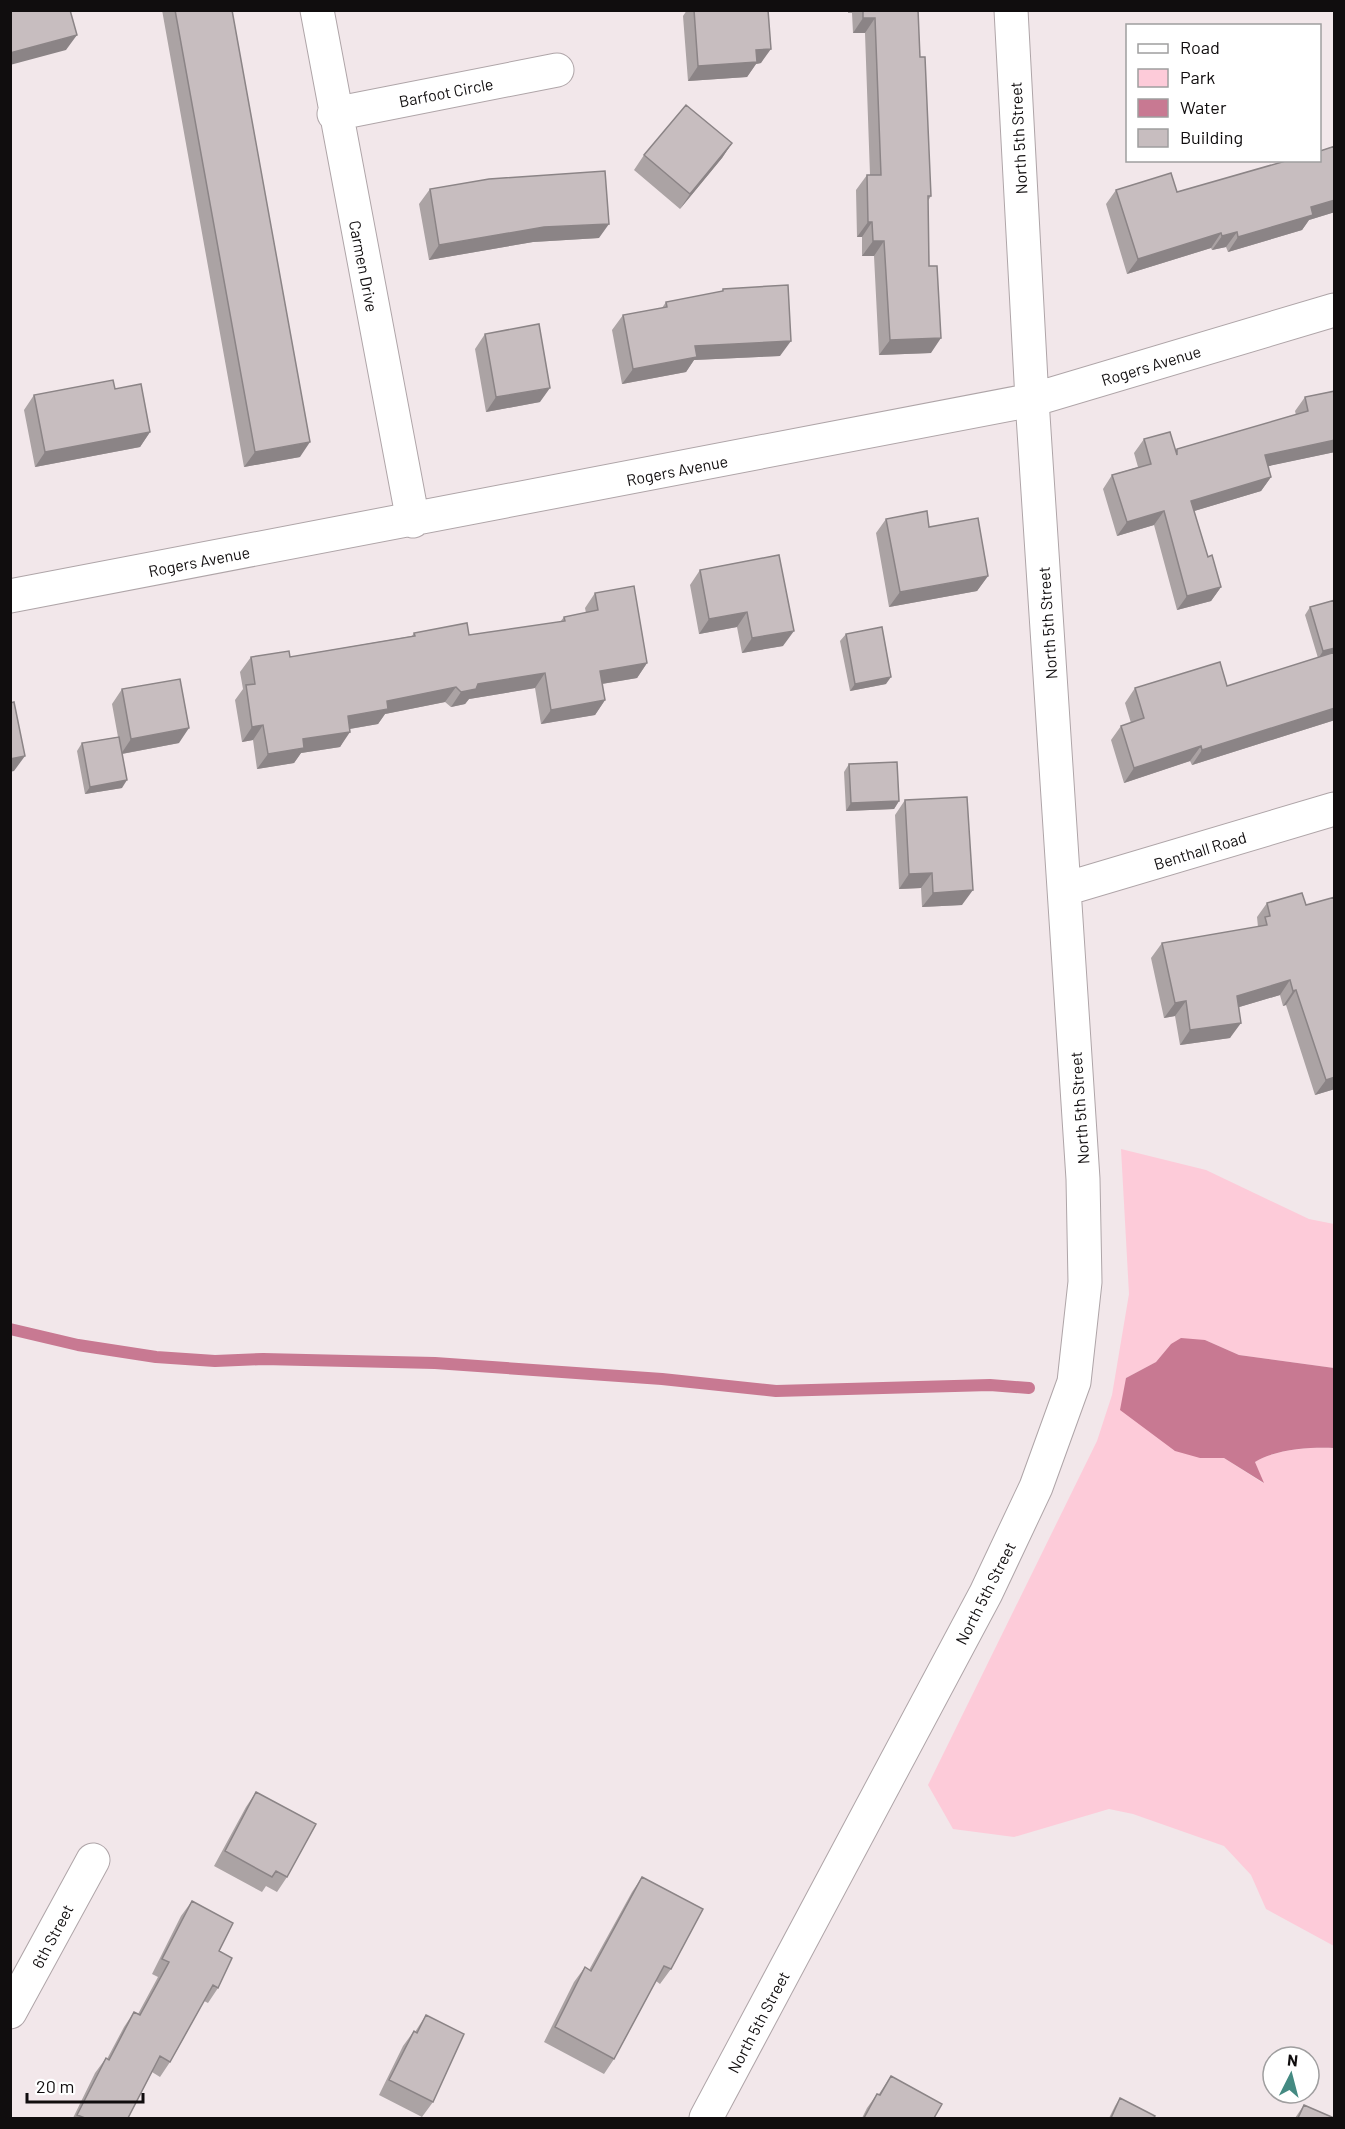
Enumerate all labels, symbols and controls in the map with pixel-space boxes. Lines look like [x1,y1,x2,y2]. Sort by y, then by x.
legend [1126,24,1321,162]
text: Road [1180,36,1220,58]
text: Park [1180,66,1215,88]
street label: Barfoot Circle [397,74,495,110]
street label: North 5th Street [1006,81,1030,195]
text: Water [1180,96,1227,118]
text: Building [1180,126,1243,148]
street label: Carmen Drive [346,219,382,313]
street label: Rogers Avenue [1099,341,1203,389]
street label: Rogers Avenue [625,451,729,489]
street label: Rogers Avenue [147,542,251,580]
street label: North 5th Street [1034,566,1060,680]
street label: Benthall Road [1151,827,1249,873]
street label: North 5th Street [1066,1051,1092,1165]
street label: North 5th Street [951,1538,1019,1648]
street label: 6th Street [27,1901,77,1971]
street label: North 5th Street [723,1968,793,2076]
north arrow [1261,2045,1321,2105]
text: N [1286,2050,1299,2070]
scale bar [27,2066,142,2104]
text: 20 m [36,2075,74,2097]

